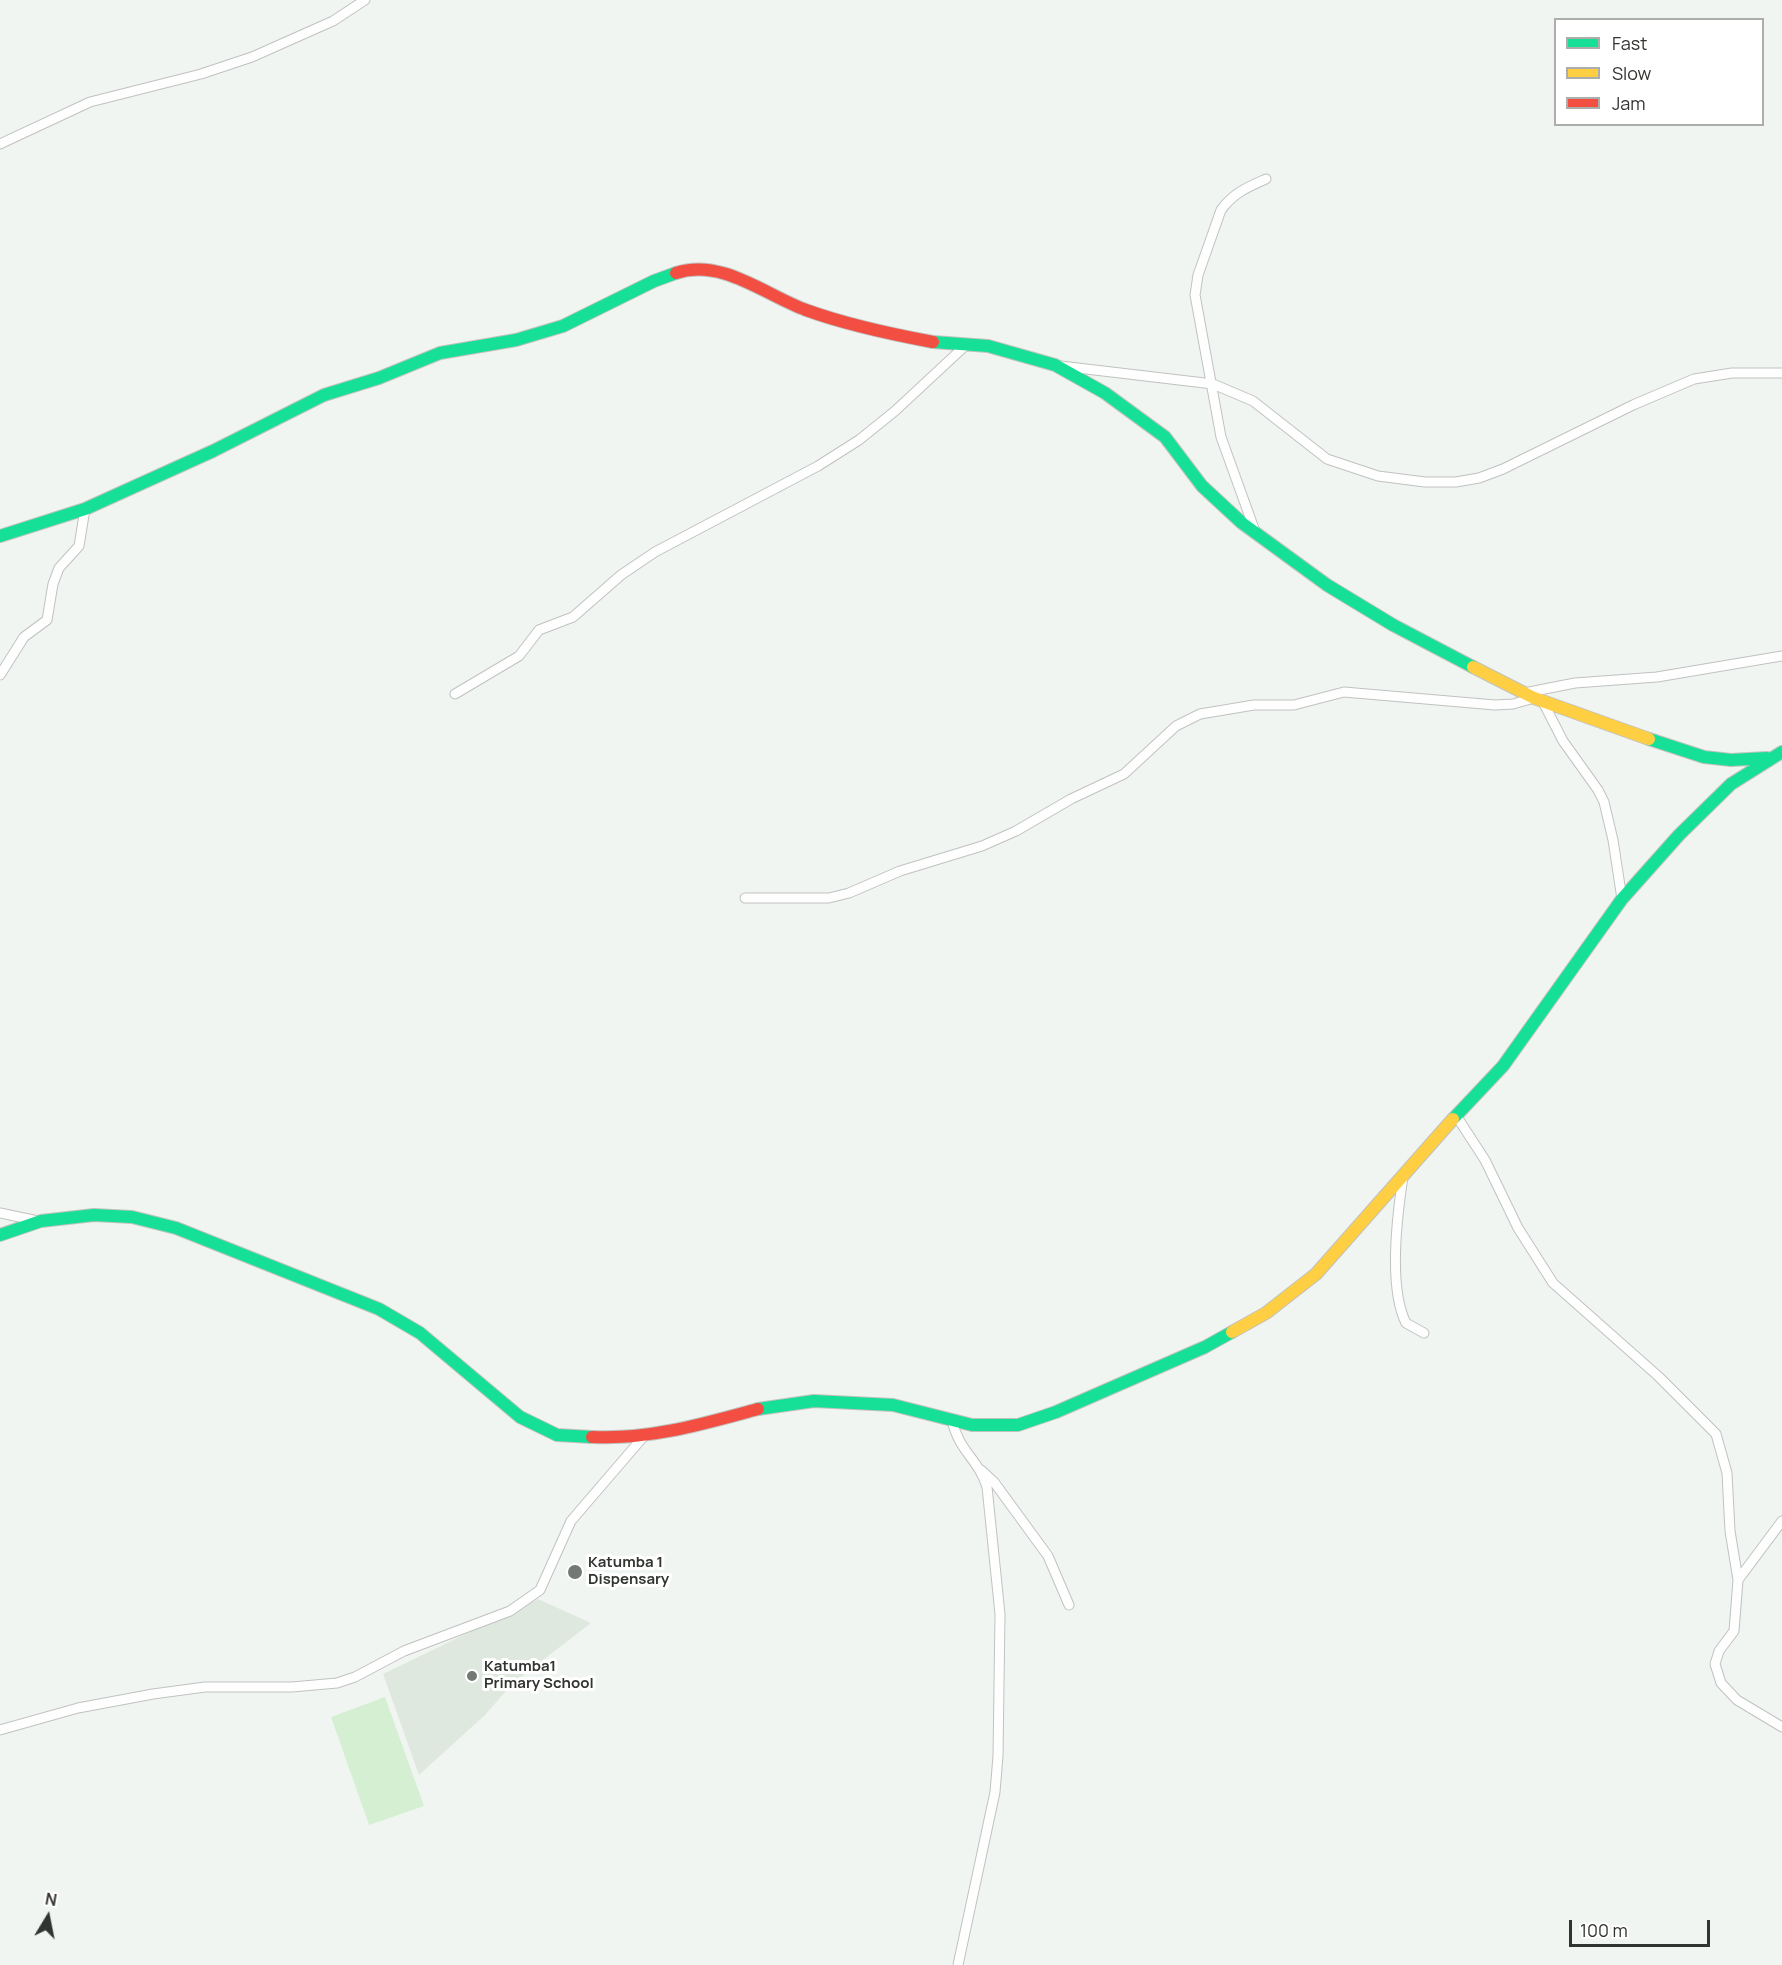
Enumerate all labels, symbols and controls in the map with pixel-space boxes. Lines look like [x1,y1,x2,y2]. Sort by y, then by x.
legend [1554,18,1764,126]
text: Fast [1612,31,1647,55]
text: Slow [1612,61,1651,85]
text: Jam [1612,91,1646,115]
place label: Katumba 1 Dispensary [588,1554,669,1589]
marker: Katumba 1 Dispensary [566,1563,584,1581]
place label: Katumba1 Primary School [484,1658,594,1693]
marker: Katumba1 Primary School [465,1669,479,1683]
north arrow [18,1887,78,1947]
text: N [44,1887,59,1911]
scale bar [1572,1908,1713,1946]
text: 100 m [1580,1918,1628,1942]

